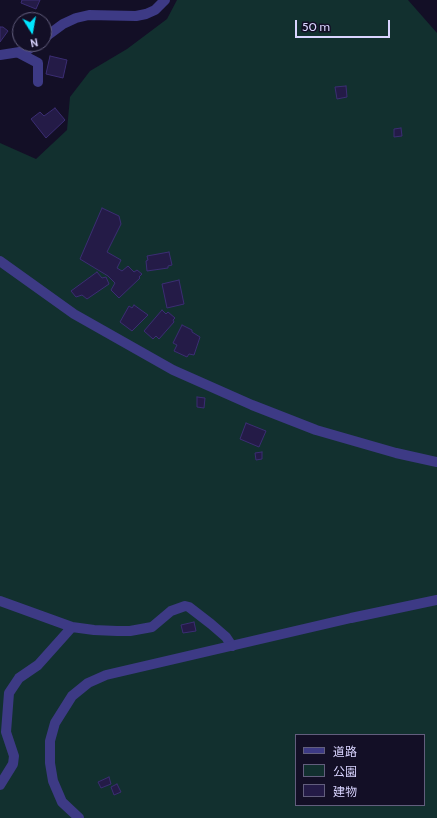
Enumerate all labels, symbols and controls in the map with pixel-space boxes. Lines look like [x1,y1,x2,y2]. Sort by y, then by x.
north arrow [12,12,52,52]
scale bar [297,12,392,38]
text: 50 m [302,19,330,34]
text: N [29,35,39,50]
legend [295,734,425,806]
text: 道路 [333,744,357,759]
text: 公園 [333,764,357,779]
text: 建物 [333,784,357,799]

